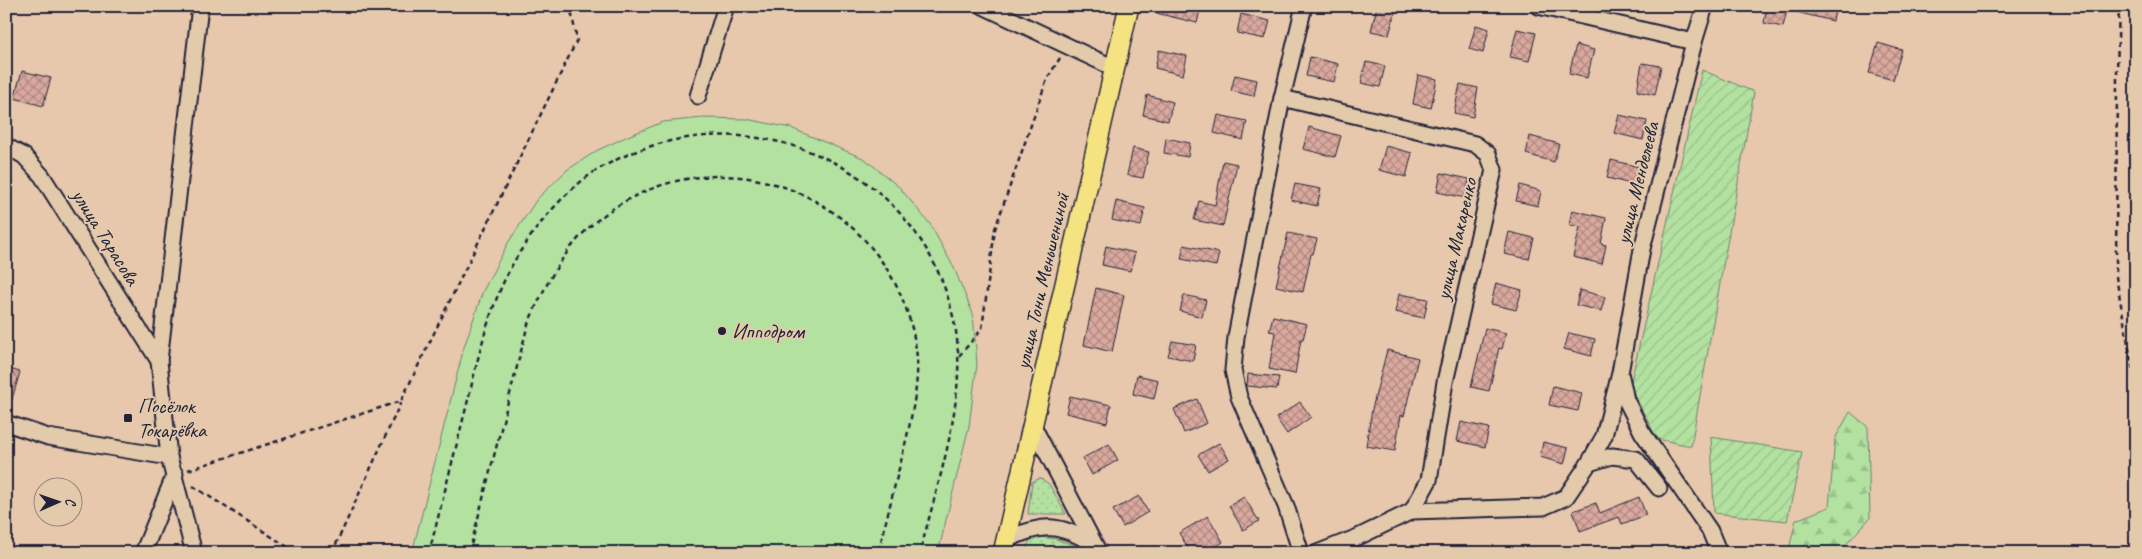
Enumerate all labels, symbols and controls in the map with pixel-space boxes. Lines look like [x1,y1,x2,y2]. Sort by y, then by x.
street label: улица Менделеева [1609,118,1665,249]
street label: улица Макаренко [1429,174,1483,304]
street label: улица Тарасова [65,182,147,292]
street label: улица Тони Меньшениной [1009,189,1075,374]
place label: Ипподром [732,318,806,344]
marker: Ипподром [716,325,728,337]
place label: Посёлок Токарёвка [138,393,208,443]
marker: Посёлок Токарёвка [122,412,134,424]
north arrow [32,476,82,526]
text: С [62,498,79,507]

